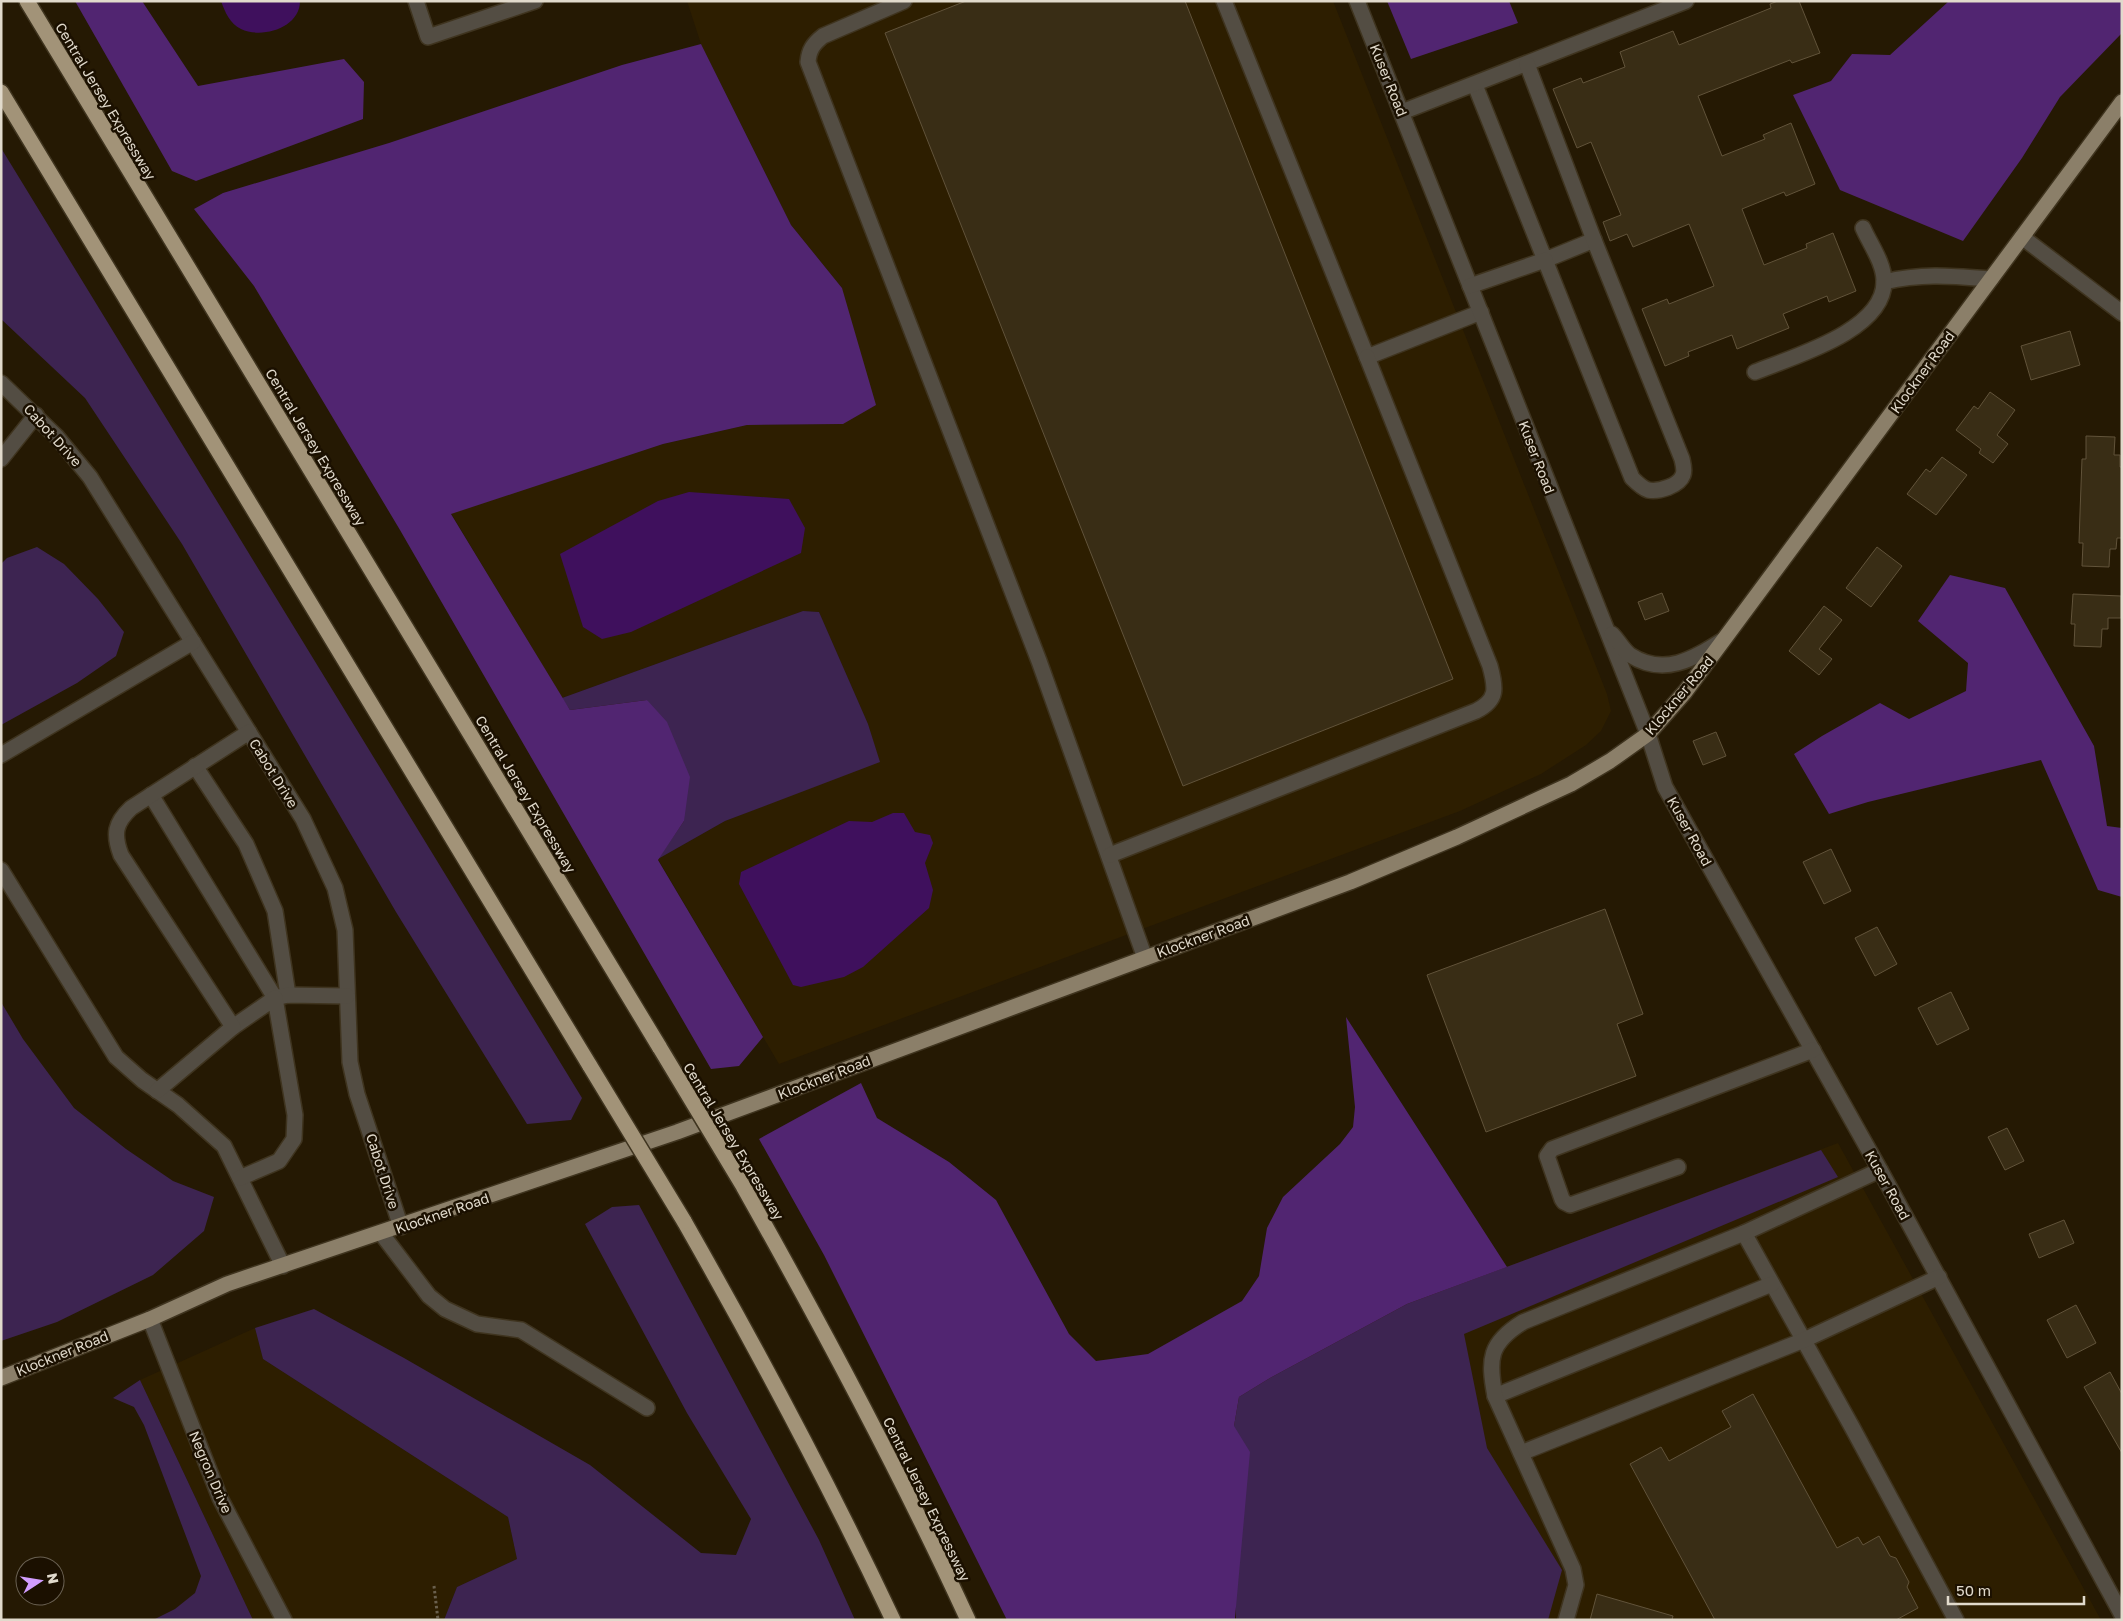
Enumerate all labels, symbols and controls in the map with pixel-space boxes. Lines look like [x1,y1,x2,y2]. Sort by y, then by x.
street label: Central Jersey Expressway [52,19,160,183]
street label: Kuser Road [1367,41,1411,119]
street label: Klockner Road [1886,327,1958,417]
street label: Central Jersey Expressway [262,365,370,529]
street label: Cabot Drive [21,400,85,470]
street label: Kuser Road [1515,418,1559,496]
street label: Klockner Road [1641,652,1717,738]
street label: Central Jersey Expressway [472,712,580,876]
street label: Cabot Drive [246,735,302,811]
street label: Kuser Road [1664,793,1716,869]
street label: Klockner Road [1154,911,1252,961]
street label: Klockner Road [775,1052,873,1102]
street label: Central Jersey Expressway [680,1059,788,1223]
street label: Cabot Drive [363,1131,403,1211]
street label: Kuser Road [1862,1147,1914,1223]
street label: Klockner Road [393,1189,491,1237]
street label: Klockner Road [13,1327,111,1379]
street label: Central Jersey Expressway [880,1414,974,1584]
street label: Negron Drive [186,1428,236,1516]
north arrow [15,1556,65,1606]
text: N [44,1571,63,1585]
scale bar [1948,1574,2084,1606]
text: 50 m [1956,1581,1991,1599]

